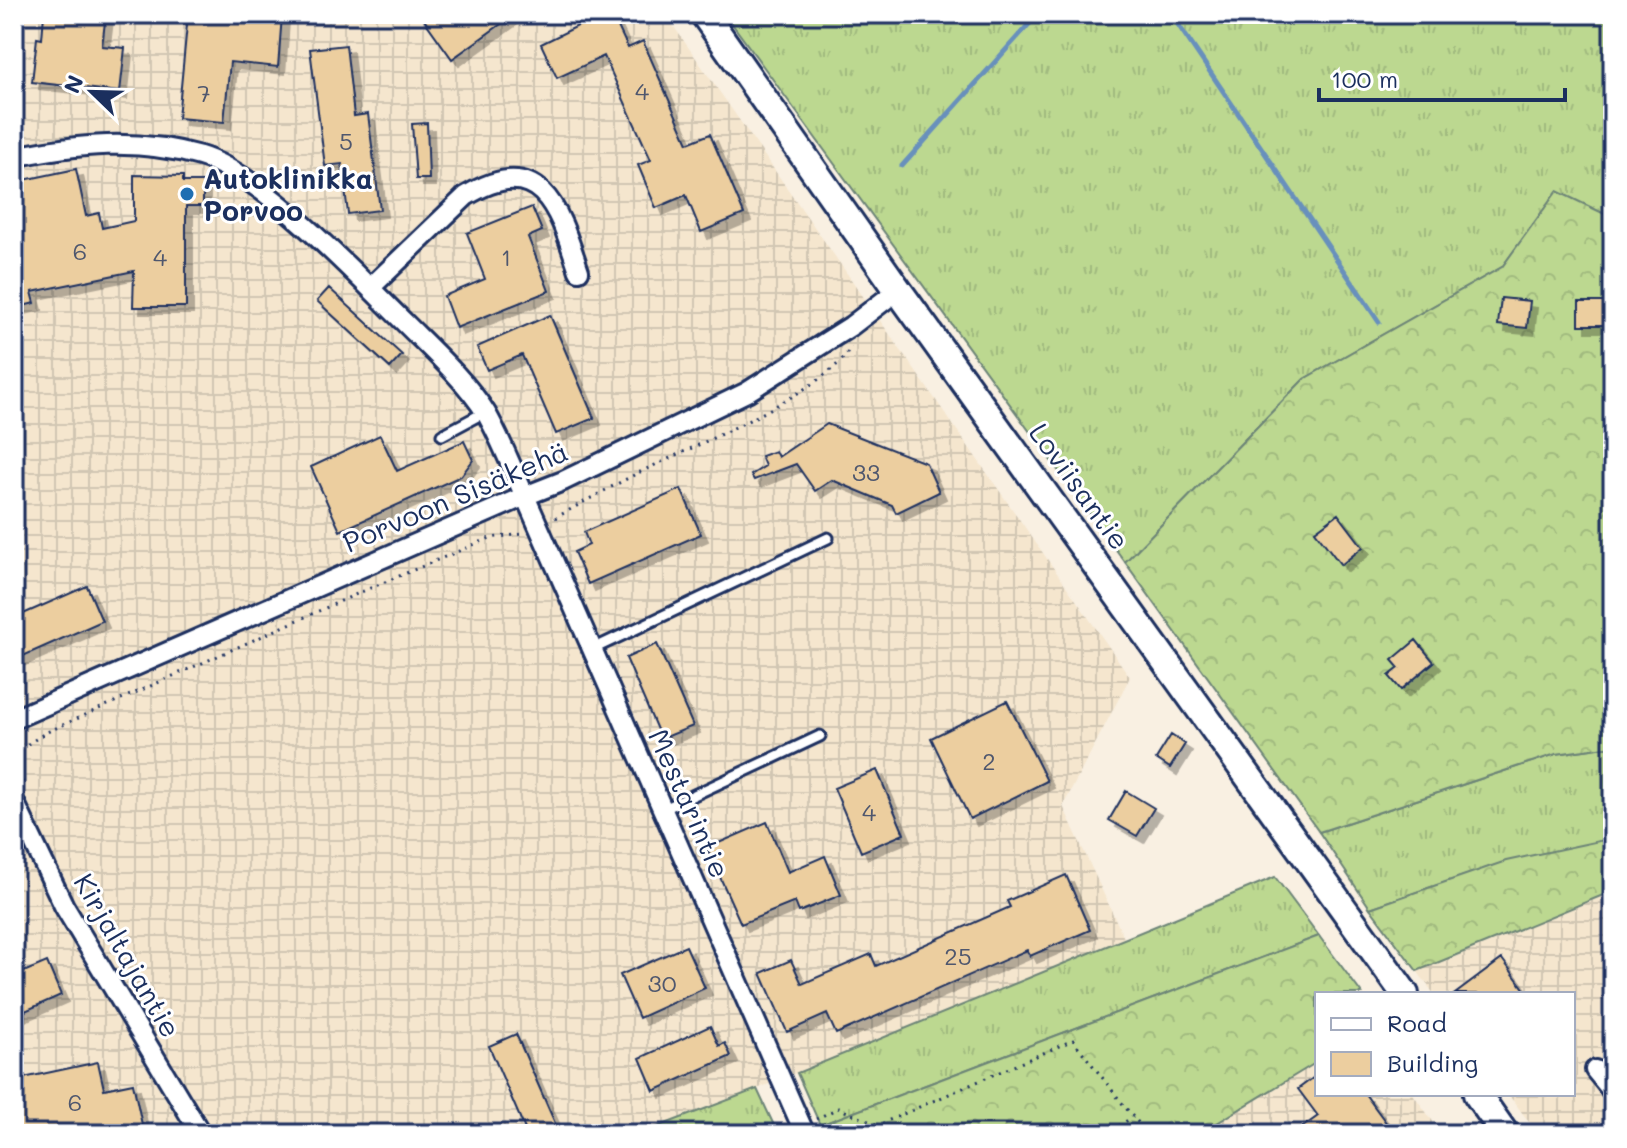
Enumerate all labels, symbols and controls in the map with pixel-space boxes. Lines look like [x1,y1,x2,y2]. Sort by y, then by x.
north arrow [52,52,132,132]
scale bar [1319,52,1565,102]
text: 100 m [1331,63,1398,94]
text: N [57,71,90,97]
house number: 4 [635,75,649,106]
house number: 7 [197,77,211,108]
house number: 5 [339,125,353,156]
place label: Autoklinikka Porvoo [203,160,373,228]
marker: Autoklinikka Porvoo [178,185,196,203]
house number: 6 [73,235,87,266]
house number: 4 [153,241,167,272]
house number: 1 [501,241,511,272]
street label: Loviisantie [1022,416,1138,556]
street label: Porvoon Sisäkehä [337,432,573,560]
house number: 33 [852,456,880,487]
street label: Mestarintie [641,723,739,883]
house number: 2 [982,745,996,776]
house number: 4 [862,796,876,827]
street label: Kirjaltajantie [66,866,190,1044]
house number: 25 [944,940,972,971]
house number: 30 [648,967,677,998]
legend [1315,992,1575,1096]
text: Road [1387,1007,1447,1038]
text: Building [1387,1047,1478,1078]
house number: 6 [68,1086,82,1117]

